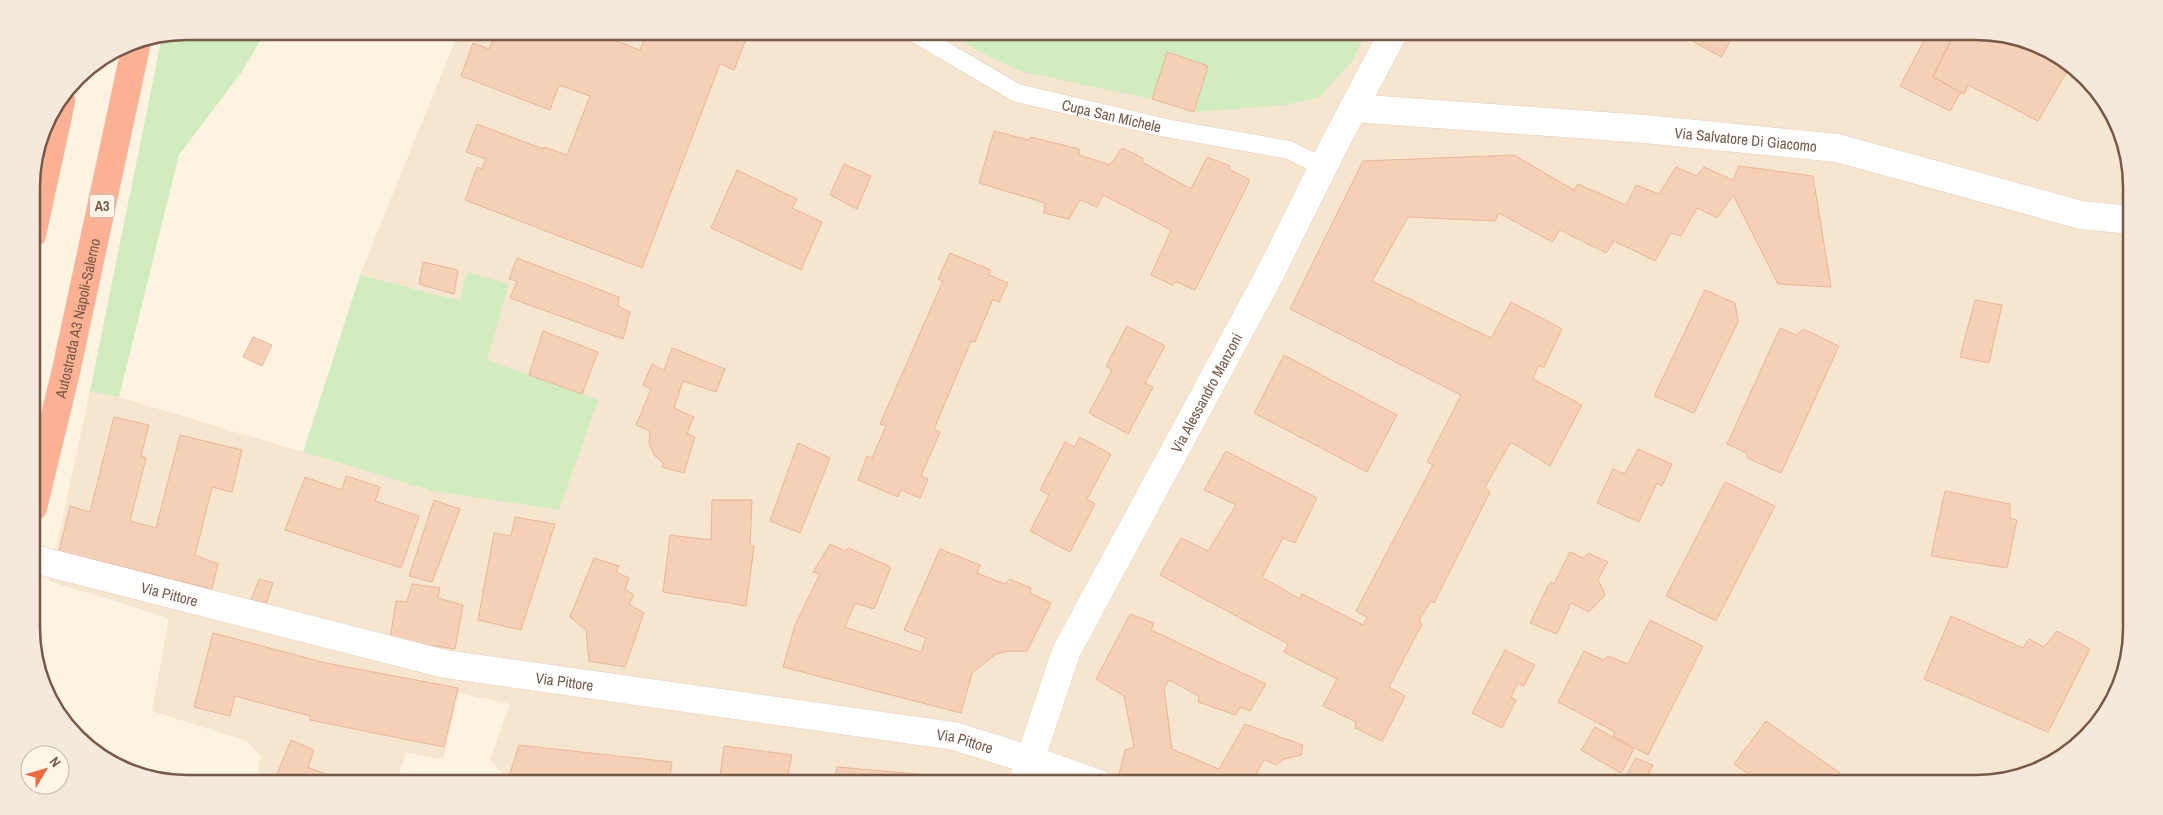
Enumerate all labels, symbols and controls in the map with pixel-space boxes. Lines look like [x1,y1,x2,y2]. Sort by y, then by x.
street label: Cupa San Michele [1060,93,1163,137]
street label: Via Salvatore Di Giacomo [1674,121,1818,156]
road number: A3 [90,195,114,218]
street label: Autostrada A3 Napoli-Salerno [49,236,105,401]
street label: Via Alessandro Manzoni [1165,329,1247,456]
street label: Via Pittore [139,576,200,611]
street label: Via Pittore [534,666,595,695]
street label: Via Pittore [935,723,996,758]
north arrow [20,745,70,795]
text: N [46,753,65,771]

